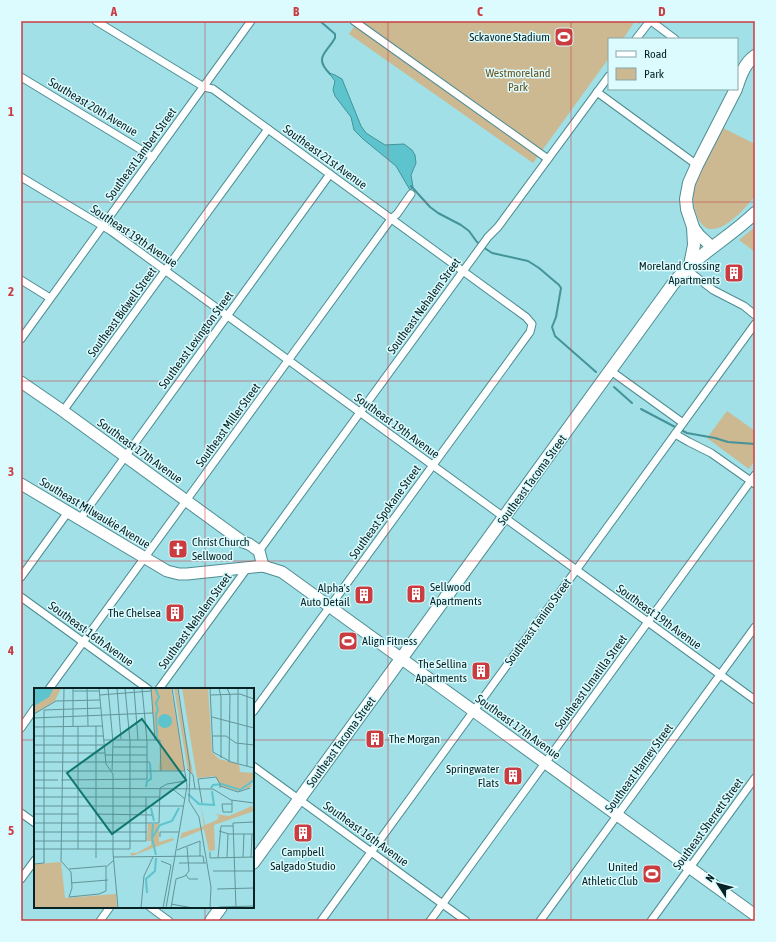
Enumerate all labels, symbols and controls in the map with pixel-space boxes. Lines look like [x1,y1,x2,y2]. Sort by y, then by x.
text: A [110,4,118,19]
text: B [293,4,300,19]
text: C [477,4,483,19]
text: D [658,4,666,19]
sports icon: Sckavone Stadium [553,26,575,48]
place label: Sckavone Stadium [469,30,550,44]
legend [608,38,738,90]
text: Road [644,47,667,61]
park label: Westmoreland Park [485,66,551,94]
text: Park [644,67,665,81]
street label: Southeast 20th Avenue [46,75,140,139]
text: 1 [8,104,14,119]
street label: Southeast Lambert Street [103,105,180,203]
street label: Southeast 21st Avenue [280,122,370,192]
street label: Southeast 19th Avenue [88,202,180,270]
street label: Southeast Nehalem Street [384,255,464,357]
place label: Moreland Crossing Apartments [639,259,721,287]
building icon: Moreland Crossing Apartments [723,262,745,284]
street label: Southeast Bidwell Street [85,264,159,359]
text: 2 [8,284,14,299]
street label: Southeast Lexington Street [156,288,236,392]
street label: Southeast Miller Street [193,380,263,470]
street label: Southeast 19th Avenue [352,390,442,462]
street label: Southeast 17th Avenue [95,415,185,487]
street label: Southeast Tacoma Street [494,432,570,528]
street label: Southeast Spokane Street [346,462,424,562]
text: 3 [8,464,14,479]
street label: Southeast Milwaukie Avenue [37,474,153,552]
place label: Christ Church Sellwood [192,535,250,563]
church icon: Christ Church Sellwood [167,538,189,560]
street label: Southeast Nehalem Street [155,570,235,672]
street label: Southeast Tenino Street [502,575,575,668]
place label: Sellwood Apartments [430,580,482,608]
place label: Alpha's Auto Detail [301,581,351,609]
street label: Southeast 19th Avenue [614,581,704,653]
building icon: Sellwood Apartments [405,583,427,605]
building icon: Alpha's Auto Detail [353,584,375,606]
street label: Southeast 16th Avenue [46,598,136,670]
building icon: The Chelsea [164,602,186,624]
place label: The Chelsea [108,606,161,620]
sports icon: Align Fitness [337,630,359,652]
street label: Southeast Umatilla Street [552,632,630,732]
place label: Align Fitness [362,634,417,648]
text: 4 [7,643,14,658]
place label: The Sellina Apartments [415,657,467,685]
building icon: The Sellina Apartments [470,660,492,682]
inset map [34,688,254,908]
street label: Southeast 17th Avenue [473,691,563,763]
street label: Southeast Tacoma Street [303,694,379,790]
street label: Southeast Harney Street [602,720,676,815]
building icon: The Morgan [364,728,386,750]
place label: The Morgan [389,732,440,746]
place label: Springwater Flats [446,762,499,790]
building icon: Springwater Flats [502,765,524,787]
street label: Southeast Sherrett Street [670,775,746,873]
street label: Southeast 16th Avenue [321,798,411,870]
building icon: Campbell Salgado Studio [292,822,314,844]
text: 5 [8,823,14,838]
place label: Campbell Salgado Studio [270,845,336,873]
place label: United Athletic Club [582,860,638,888]
sports icon: United Athletic Club [641,863,663,885]
north arrow [698,864,738,904]
text: N [703,872,717,884]

